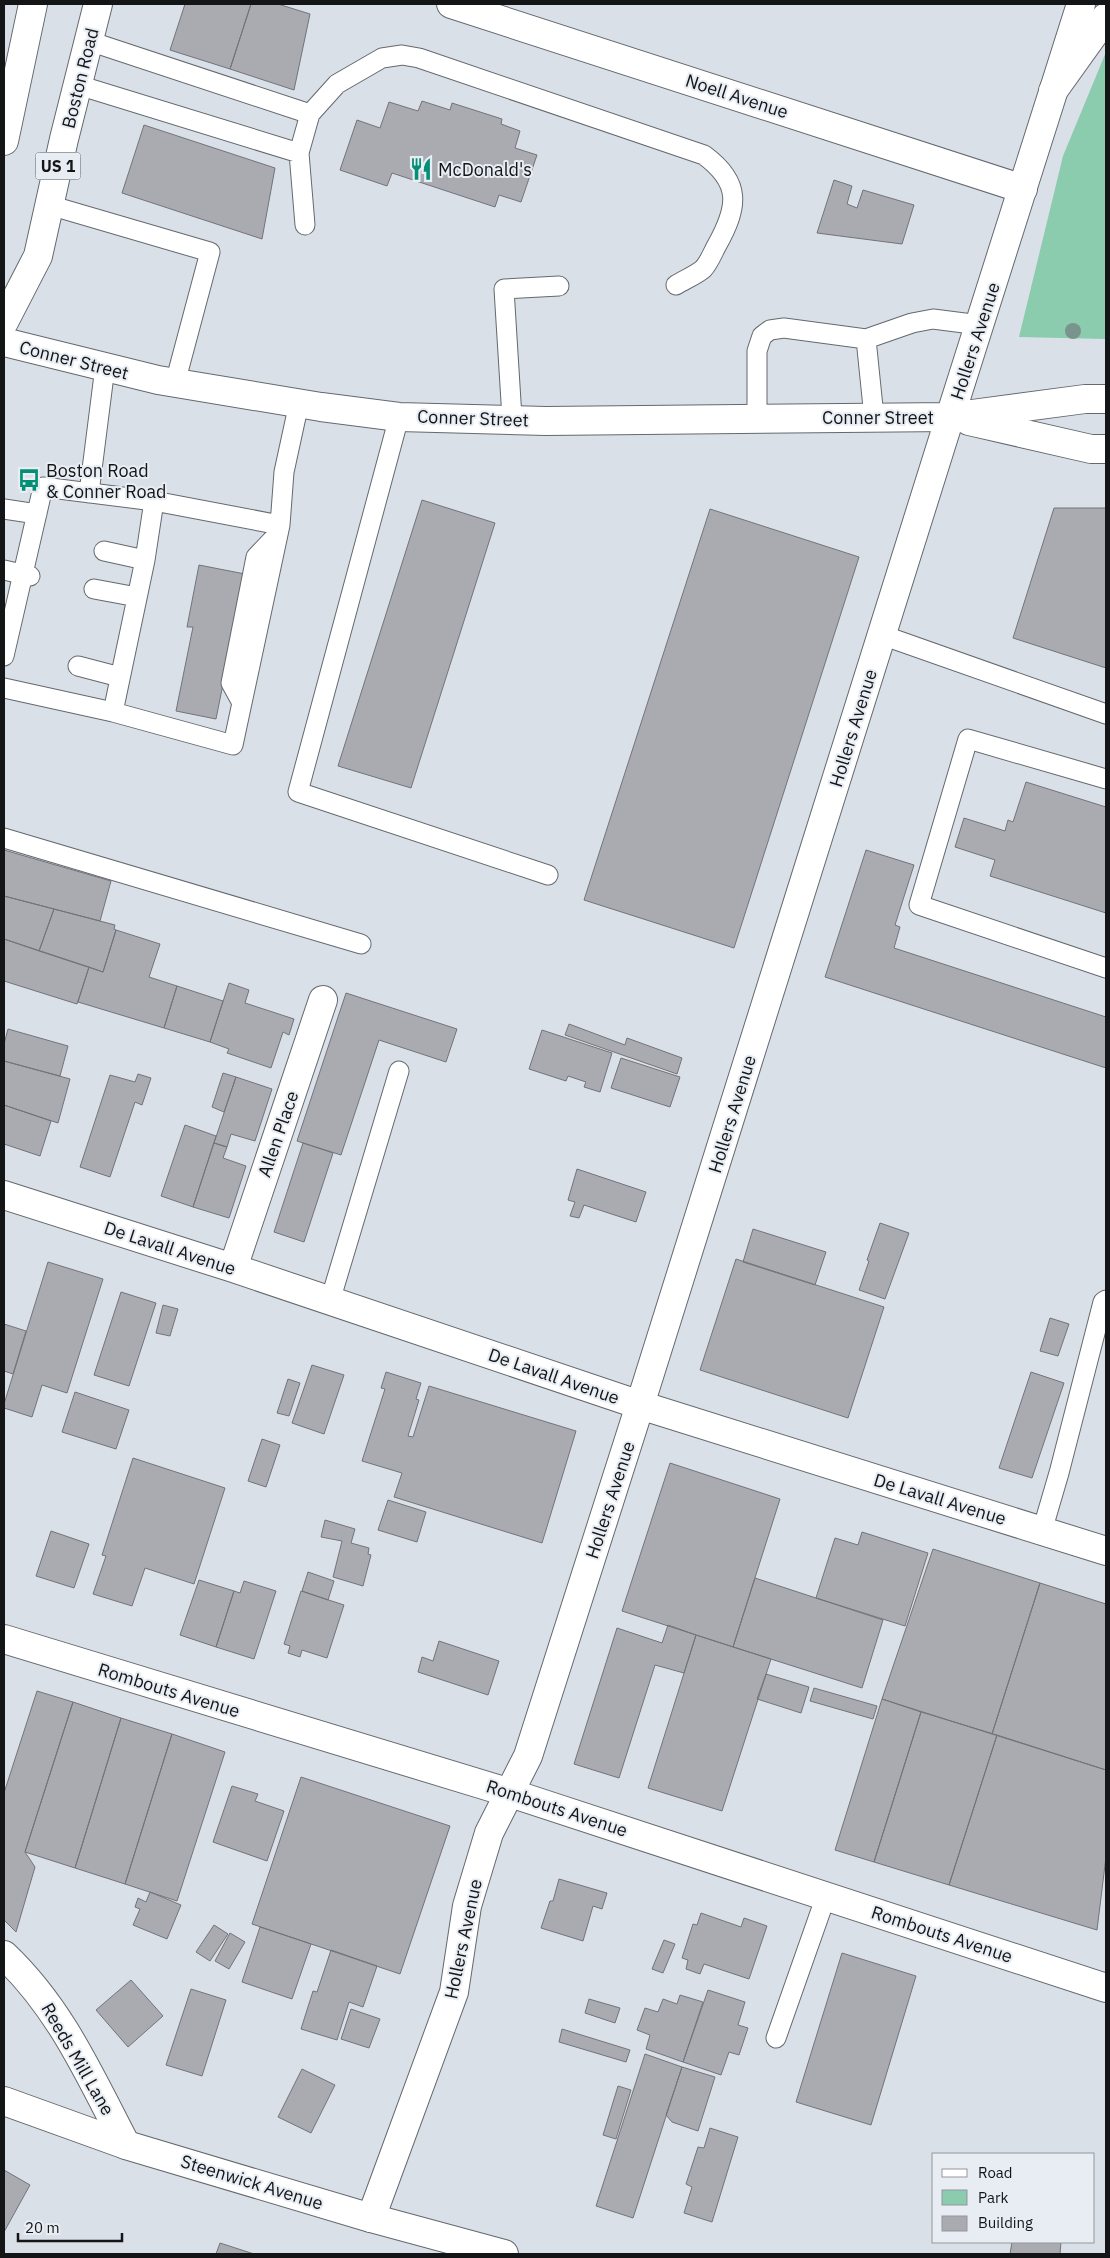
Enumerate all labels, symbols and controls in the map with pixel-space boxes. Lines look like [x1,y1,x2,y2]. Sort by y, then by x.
street label: Boston Road [56,25,104,131]
street label: Noell Avenue [683,69,791,123]
road number: US 1 [36,153,80,180]
restaurant icon: McDonald's [408,156,434,182]
place label: McDonald's [438,158,532,181]
street label: Hollers Avenue [945,279,1005,403]
street label: Conner Street [17,335,131,385]
street label: Conner Street [417,405,529,431]
street label: Conner Street [822,406,934,429]
place label: Boston Road & Conner Road [46,459,167,503]
bus stop icon: Boston Road & Conner Road [16,467,42,493]
street label: Hollers Avenue [824,666,882,790]
street label: Hollers Avenue [703,1052,761,1176]
street label: Allen Place [253,1088,304,1180]
street label: De Lavall Avenue [101,1216,239,1280]
street label: De Lavall Avenue [485,1343,623,1409]
street label: Hollers Avenue [580,1438,640,1562]
street label: De Lavall Avenue [871,1468,1009,1530]
street label: Rombouts Avenue [95,1657,243,1723]
street label: Rombouts Avenue [483,1774,631,1842]
street label: Hollers Avenue [439,1877,487,2001]
street label: Rombouts Avenue [868,1900,1016,1968]
street label: Reeds Mill Lane [36,1999,120,2120]
street label: Steenwick Avenue [178,2149,326,2215]
legend [932,2153,1095,2243]
text: Road [978,2163,1013,2182]
text: Park [978,2188,1008,2207]
scale bar [18,2210,121,2242]
text: Building [978,2213,1033,2232]
text: 20 m [25,2218,60,2237]

